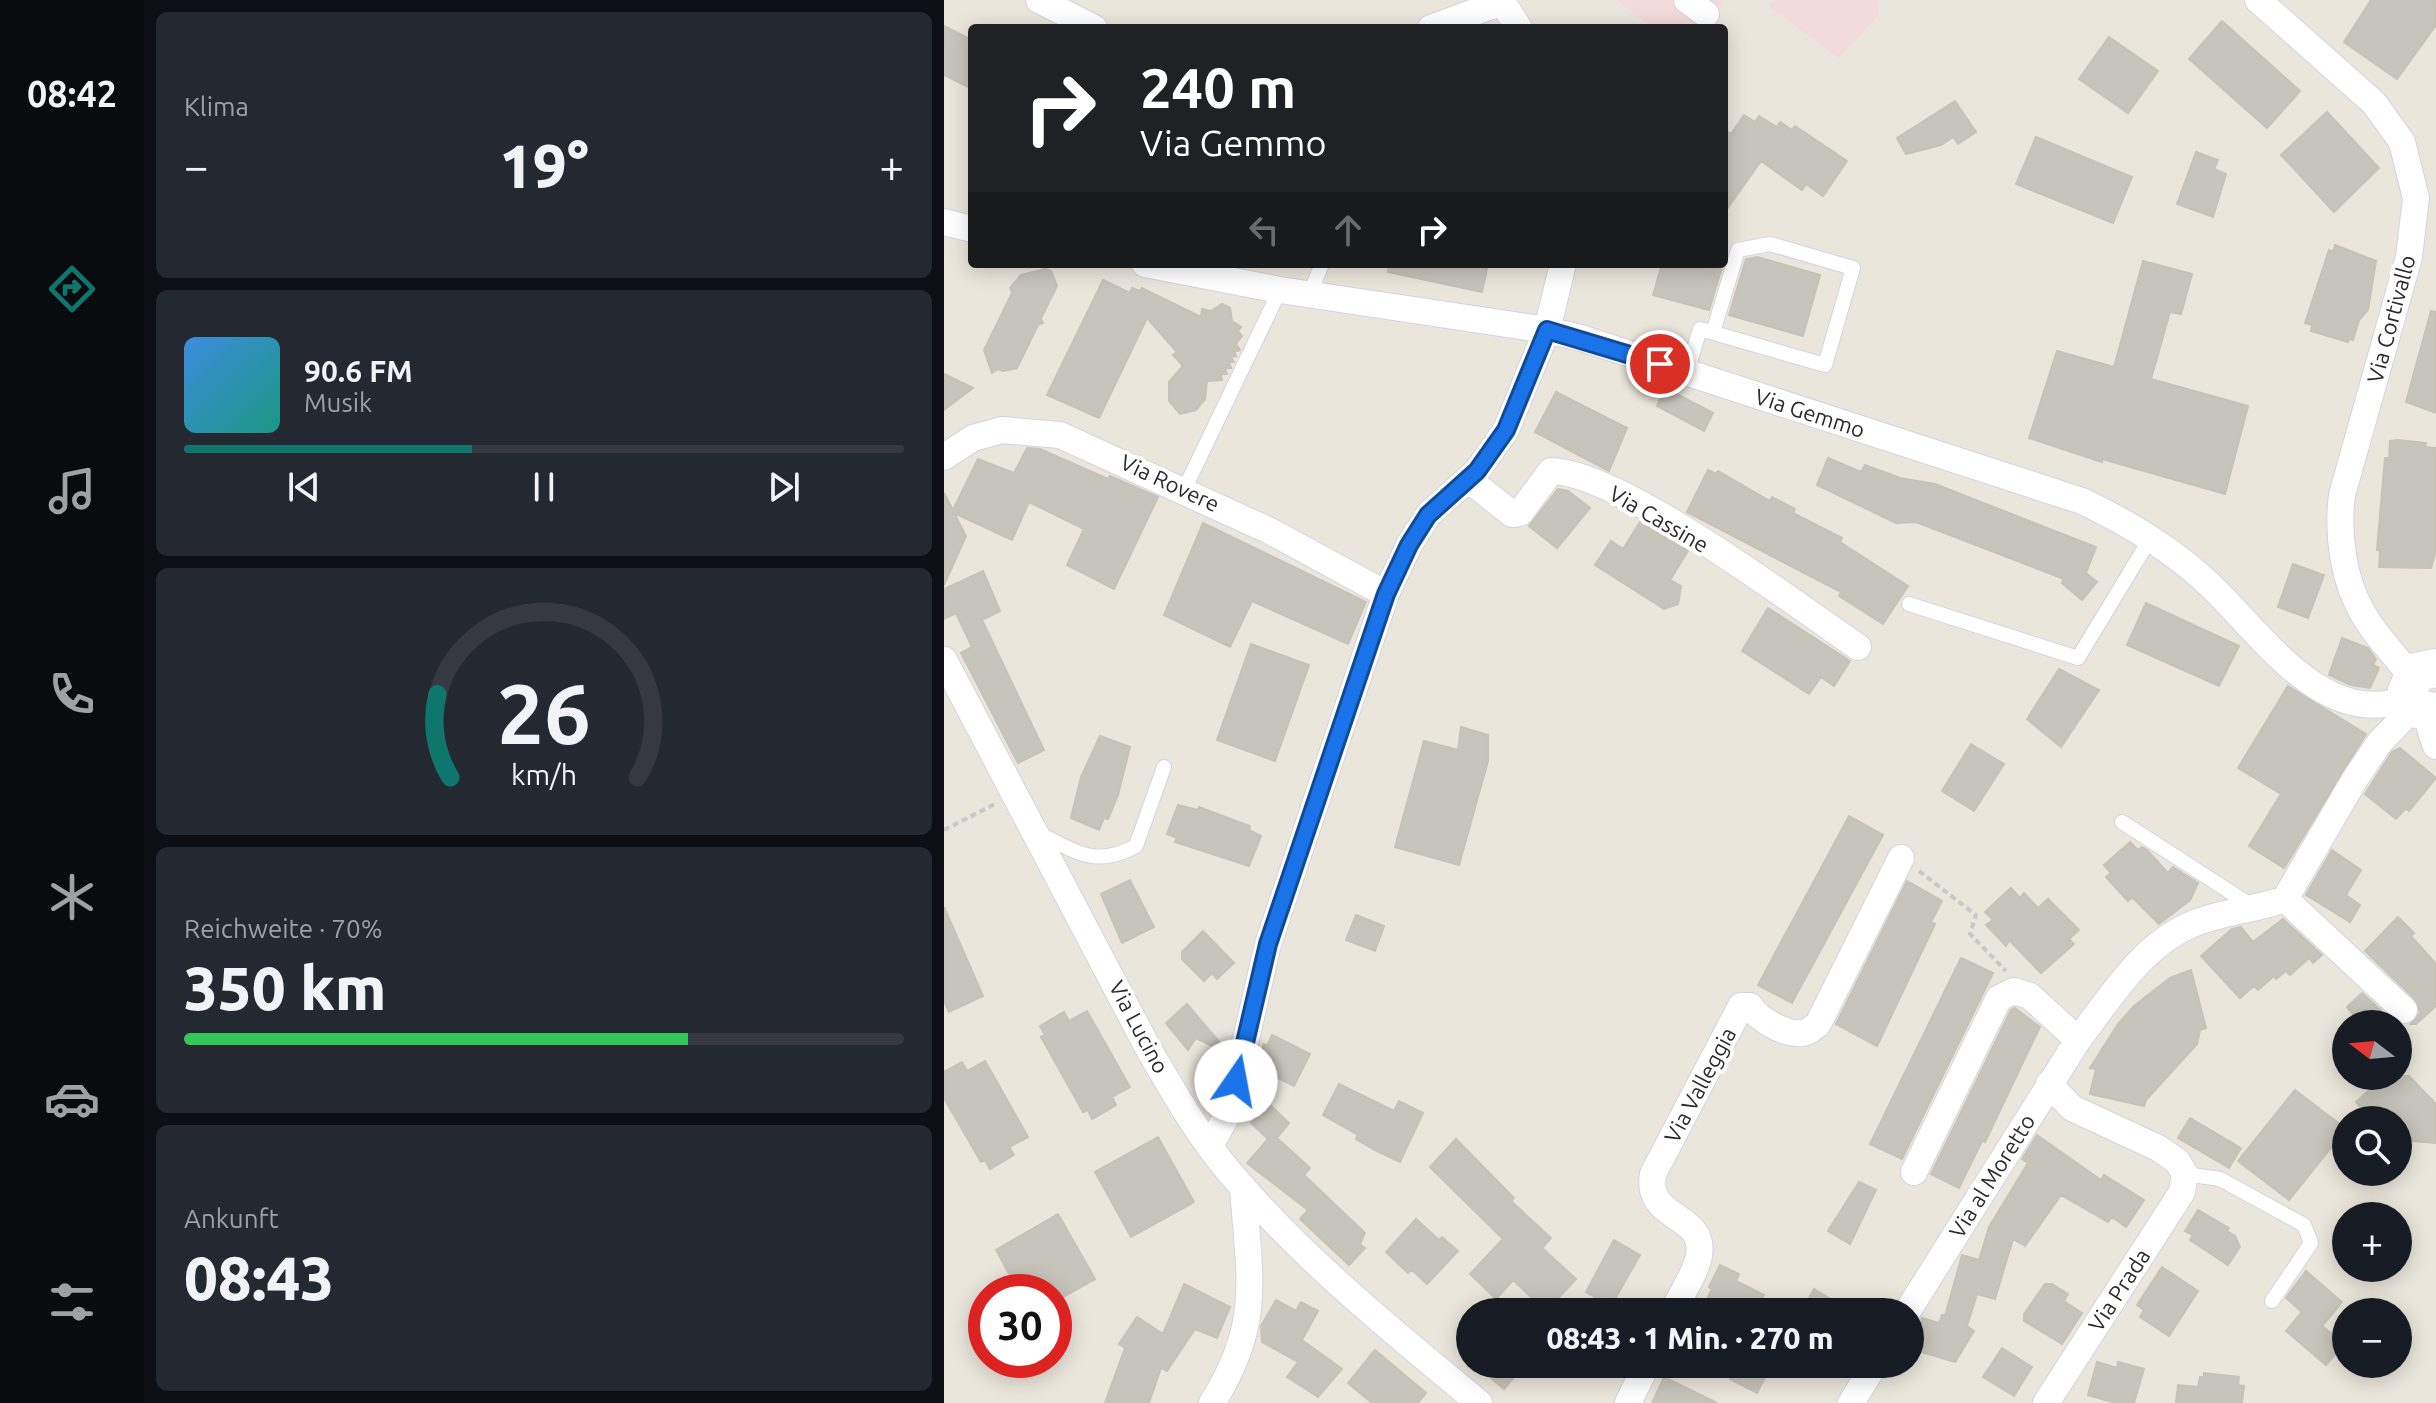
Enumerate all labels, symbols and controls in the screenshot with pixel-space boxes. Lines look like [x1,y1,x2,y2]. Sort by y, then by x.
icon: right [1008,56,1112,160]
text: 240 m [1140,56,1296,119]
text: 08:42 [27,73,117,114]
text: Klima [184,92,249,121]
text: Via Gemmo [1140,122,1326,163]
text: 19° [499,132,589,199]
text: − [184,141,209,190]
text: + [879,141,904,190]
icon: left [1242,208,1286,252]
icon: ahead [1326,208,1370,252]
icon: right [1410,208,1454,252]
street label: Via Cortivallo [2361,252,2420,386]
icon: directions [44,261,100,317]
pin [1626,330,1694,398]
icon: arrive [1638,342,1682,386]
text: 90.6 FM [304,354,413,388]
street label: Via Gemmo [1752,383,1868,442]
text: Musik [304,388,372,417]
street label: Via Rovere [1117,449,1224,516]
icon: music [44,463,100,519]
icon: previous [282,465,326,509]
icon: pause [522,465,566,509]
icon: next [762,465,806,509]
street label: Via Cassine [1605,480,1713,557]
text: 26 [497,665,591,759]
icon: phone [44,666,100,722]
text: km/h [511,758,577,790]
icon: climate [44,869,100,925]
text: Reichweite · 70% [184,914,383,943]
text: 350 km [184,954,386,1021]
street label: Via Lucino [1105,976,1174,1077]
north arrow [2332,1010,2412,1090]
map controls [2332,1010,2412,1378]
street label: Via Valleggia [1659,1023,1740,1147]
position arrow [1194,1039,1278,1123]
icon: car [44,1071,100,1127]
button: search [2332,1106,2412,1186]
street label: Via al Moretto [1944,1109,2040,1242]
button: + [2332,1202,2412,1282]
text: Ankunft [184,1204,279,1233]
text: 08:43 [184,1244,334,1311]
street label: Via Prada [2083,1244,2154,1336]
icon: filters [44,1274,100,1330]
speed limit sign: 30 [968,1274,1072,1378]
button: − [2332,1298,2412,1378]
text: 08:43 · 1 Min. · 270 m [1546,1321,1834,1355]

